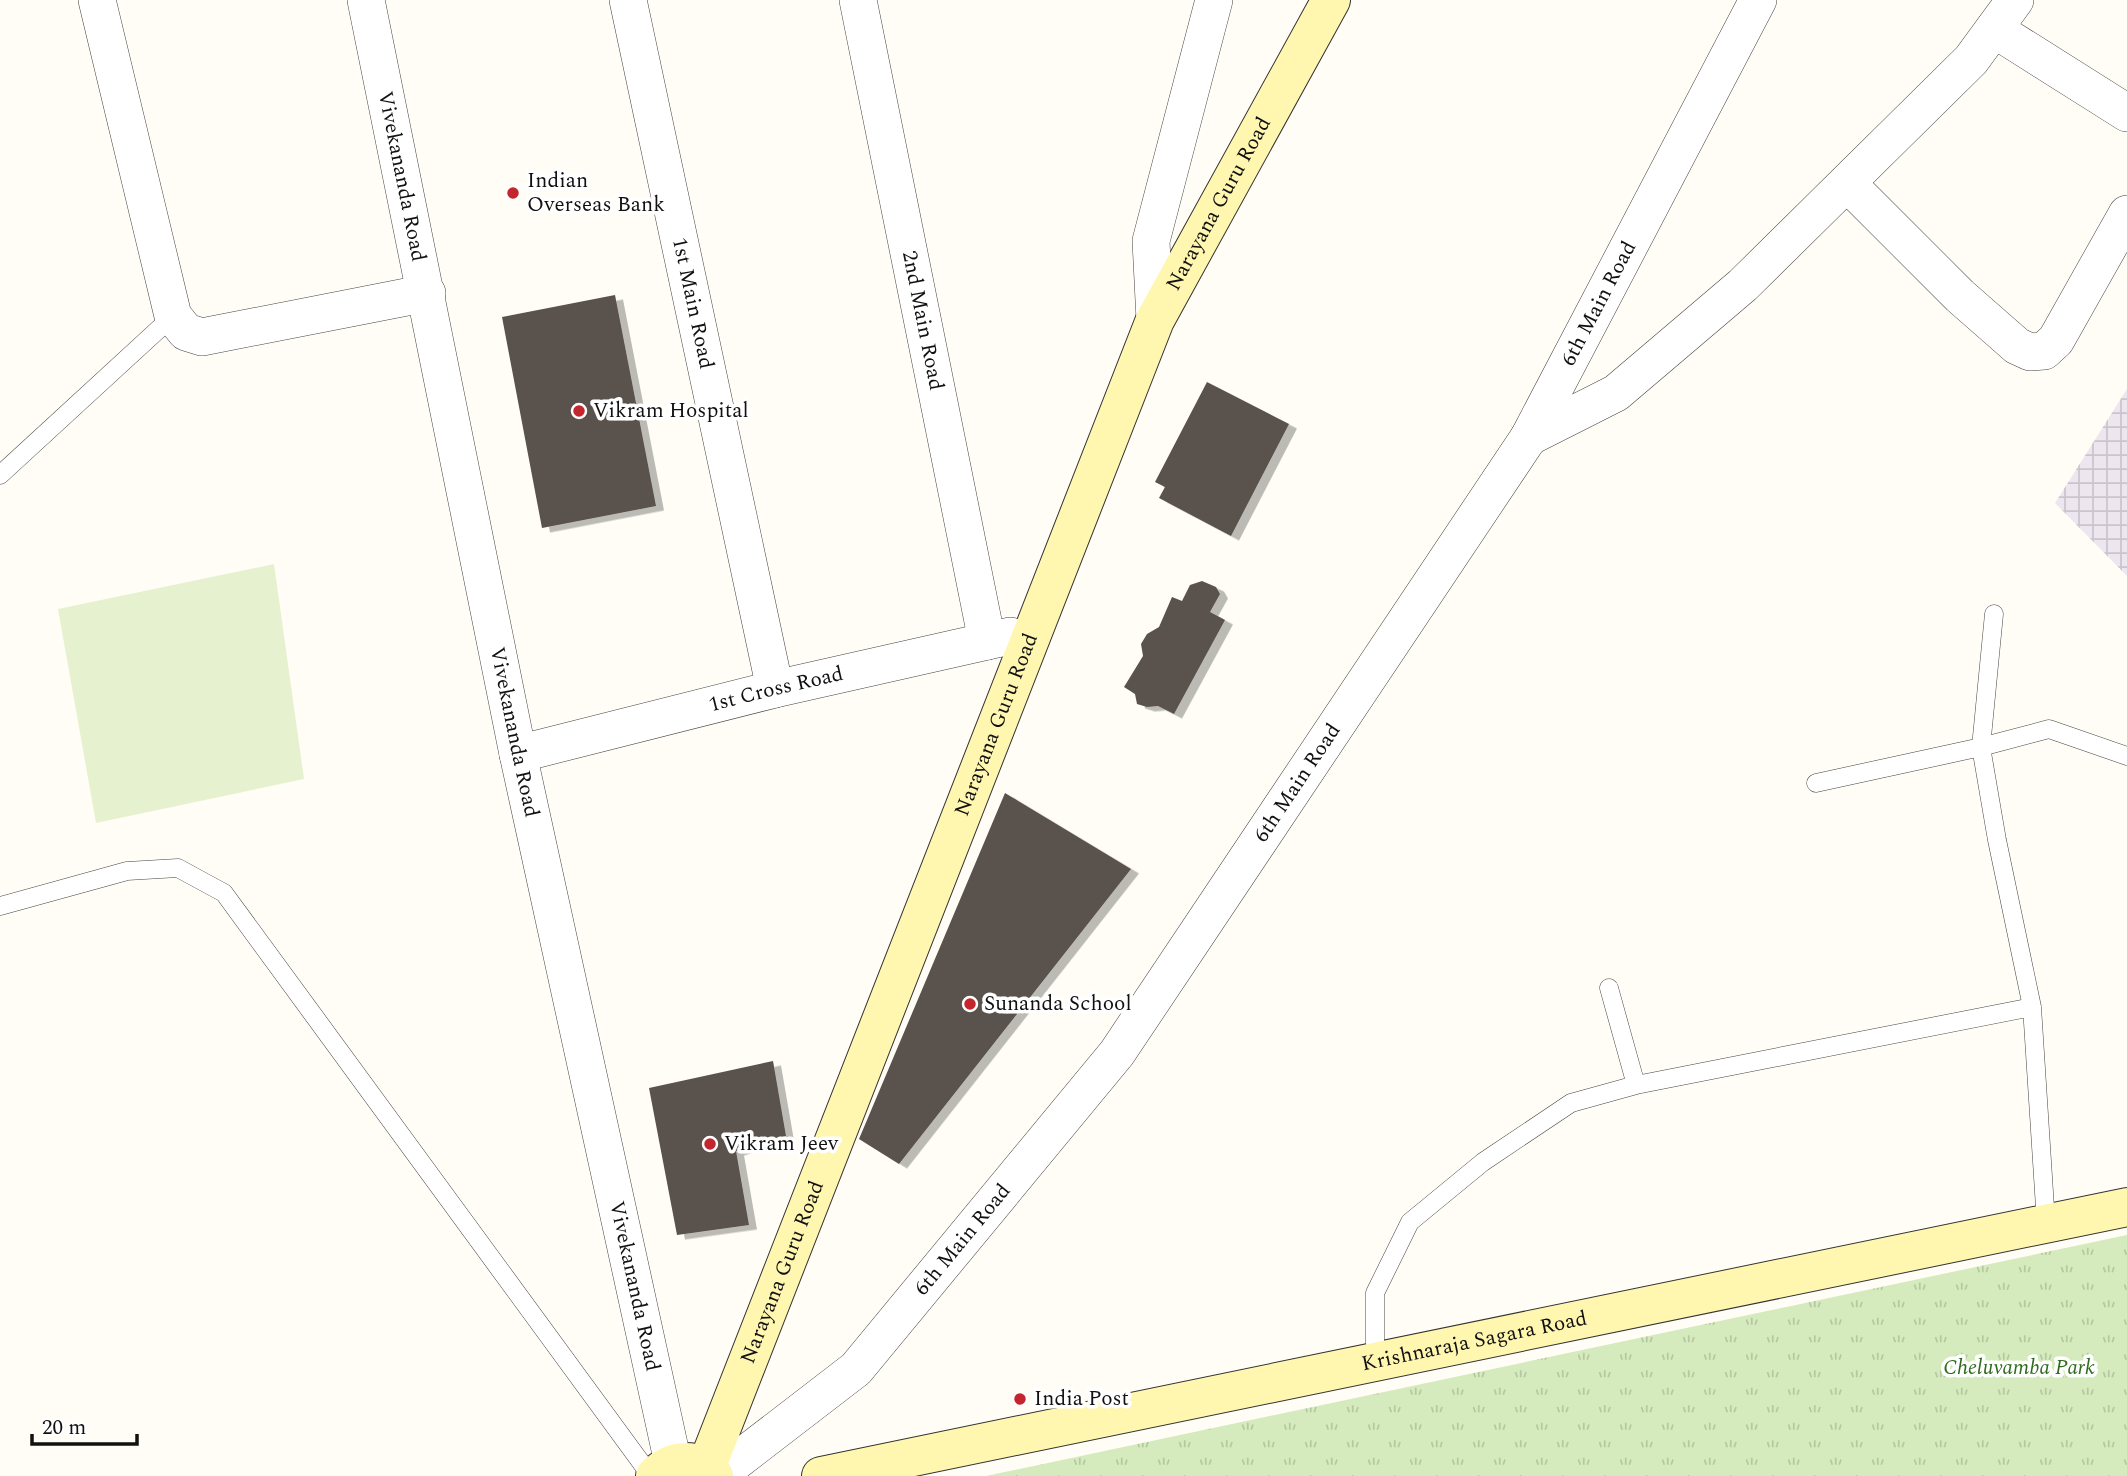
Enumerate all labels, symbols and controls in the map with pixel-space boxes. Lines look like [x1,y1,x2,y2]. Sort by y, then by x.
street label: Vivekananda Road [369,88,434,265]
street label: Narayana Guru Road [1158,111,1280,297]
place label: Indian Overseas Bank [527,165,665,221]
marker: Indian Overseas Bank [505,185,521,201]
street label: 1st Main Road [663,234,722,372]
street label: 6th Main Road [1553,235,1645,372]
street label: 2nd Main Road [893,248,952,393]
place label: Vikram Hospital [593,395,749,427]
marker: Vikram Hospital [571,403,587,419]
street label: Narayana Guru Road [946,629,1047,821]
street label: Vivekananda Road [481,644,547,820]
street label: 1st Cross Road [705,658,847,721]
street label: 6th Main Road [1246,717,1349,849]
place label: Sunanda School [984,988,1132,1020]
marker: Sunanda School [962,996,978,1012]
place label: Vikram Jeev [724,1128,839,1160]
marker: Vikram Jeev [702,1136,718,1152]
street label: Narayana Guru Road [732,1176,833,1369]
street label: 6th Main Road [907,1177,1019,1303]
street label: Vivekananda Road [600,1198,669,1374]
street label: Krishnaraja Sagara Road [1359,1303,1590,1380]
park label: Cheluvamba Park [1943,1352,2095,1384]
place label: India Post [1034,1383,1129,1415]
marker: India Post [1012,1391,1028,1407]
scale bar [32,1402,136,1446]
text: 20 m [42,1412,86,1444]

